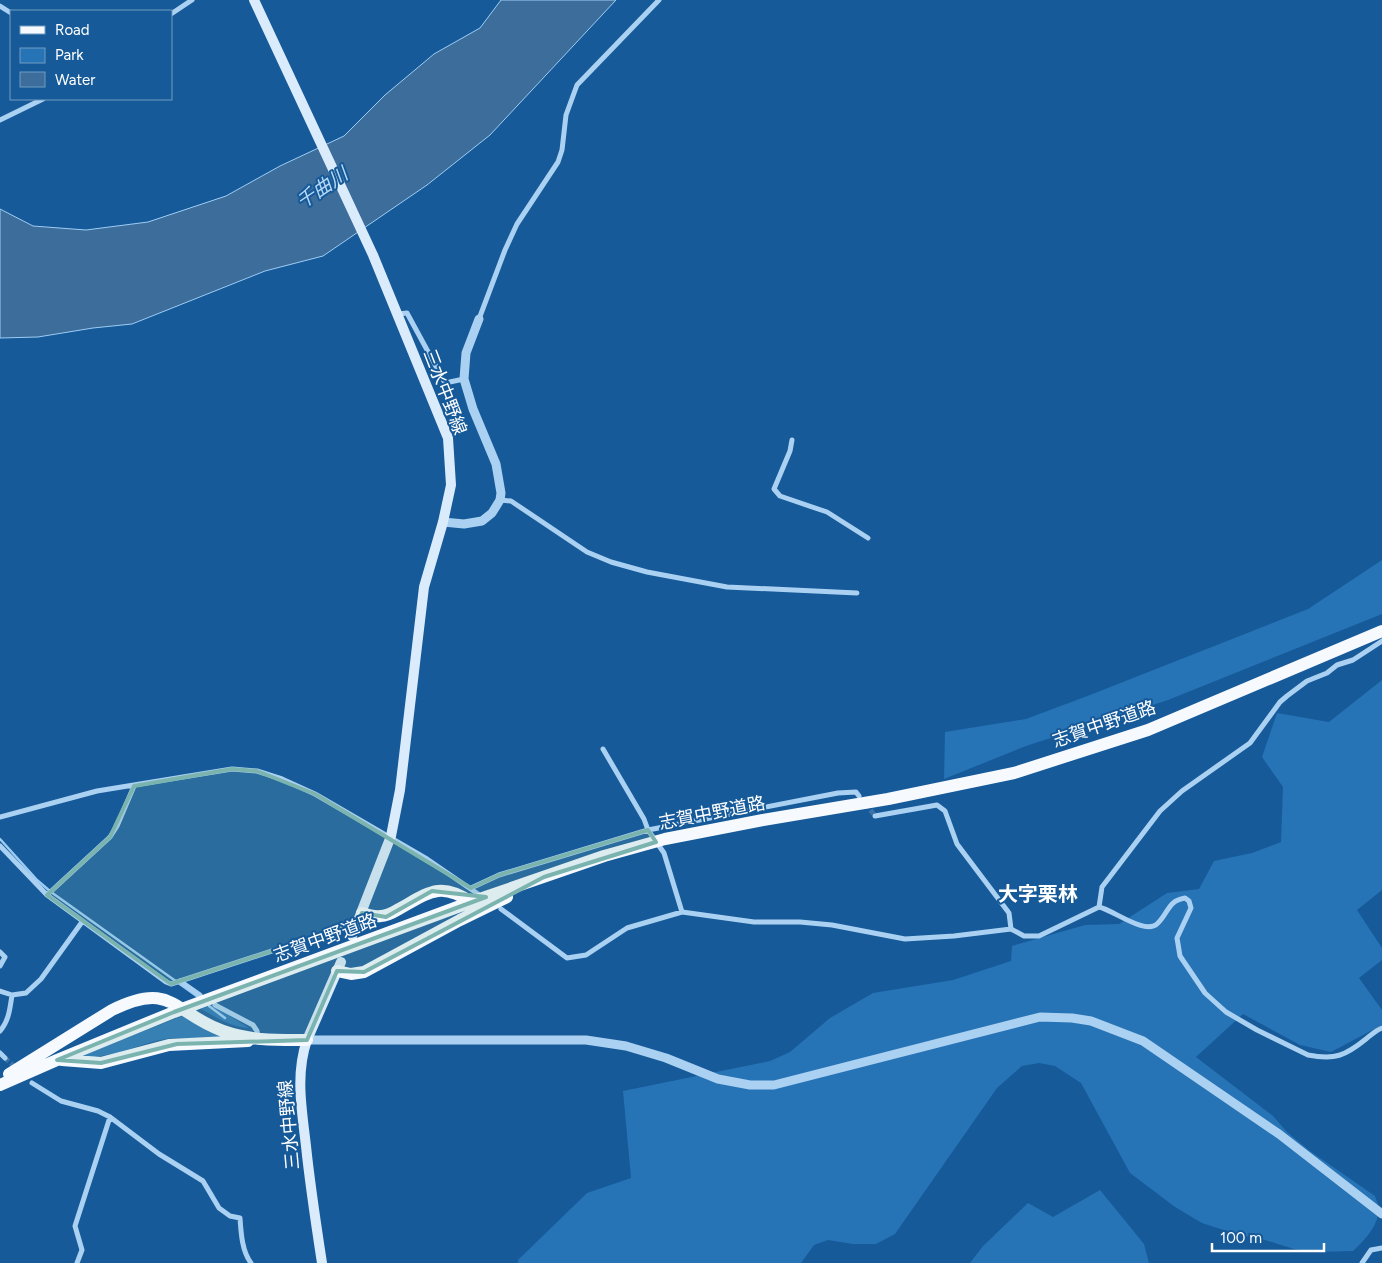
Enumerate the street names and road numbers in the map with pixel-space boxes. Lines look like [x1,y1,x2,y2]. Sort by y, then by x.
street label: 三水中野線 [419,346,471,438]
street label: 志賀中野道路 [1049,696,1159,752]
street label: 志賀中野道路 [657,792,767,834]
street label: 志賀中野道路 [270,909,380,967]
street label: 三水中野線 [274,1079,304,1171]

